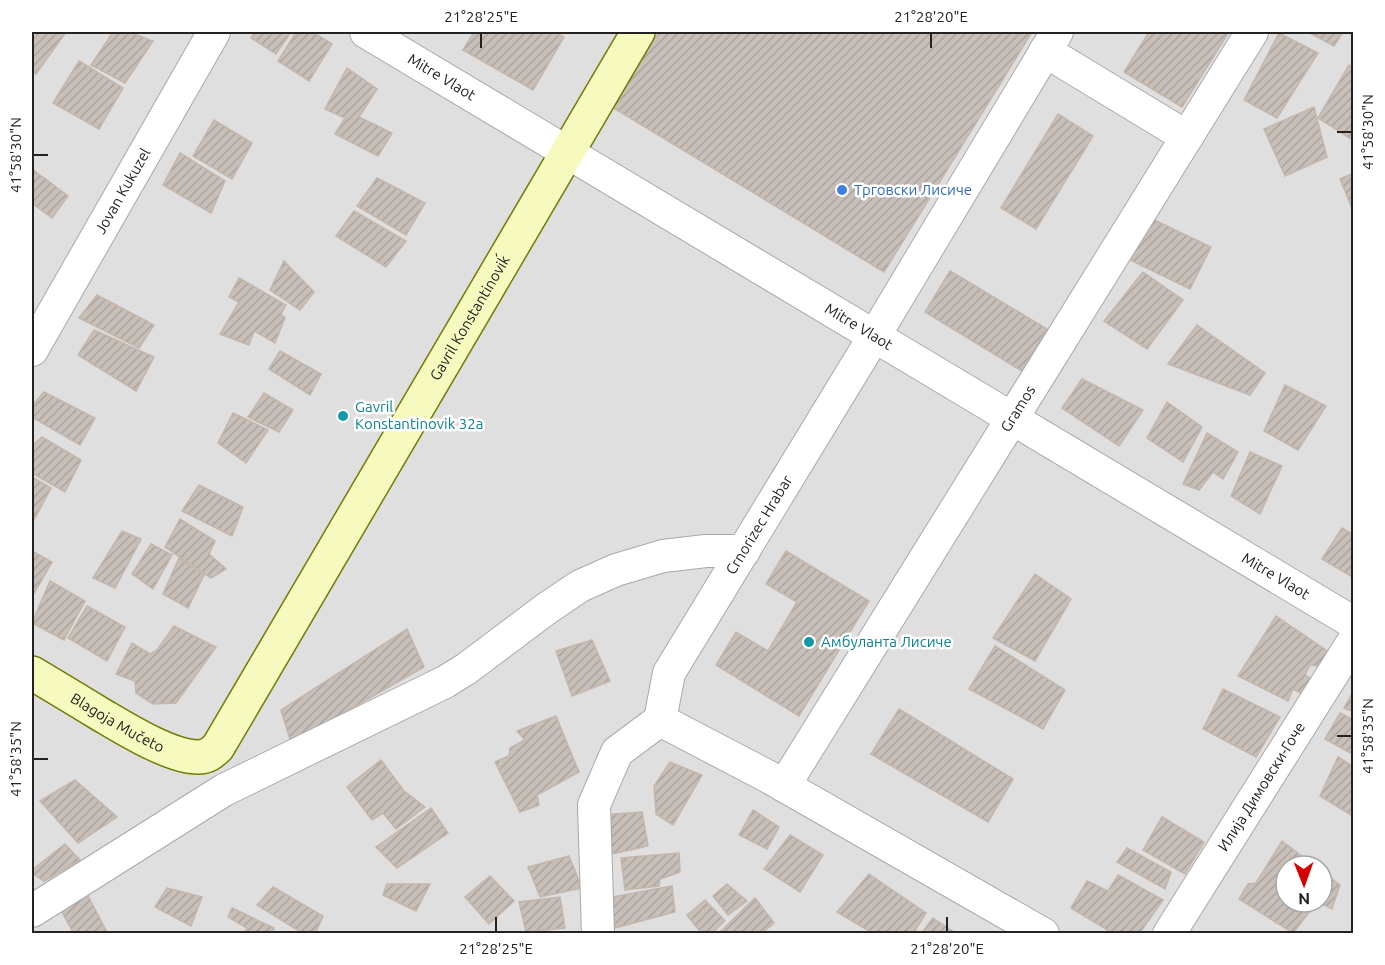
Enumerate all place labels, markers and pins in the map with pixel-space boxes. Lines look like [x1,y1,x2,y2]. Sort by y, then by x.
place label: Трговски Лисиче [854,181,972,198]
marker: Трговски Лисиче [835,183,849,197]
place label: Gavril Konstantinovik 32a [355,398,483,432]
marker: Gavril Konstantinovik 32a [336,409,350,423]
place label: Амбуланта Лисиче [821,633,952,650]
marker: Амбуланта Лисиче [802,635,816,649]

